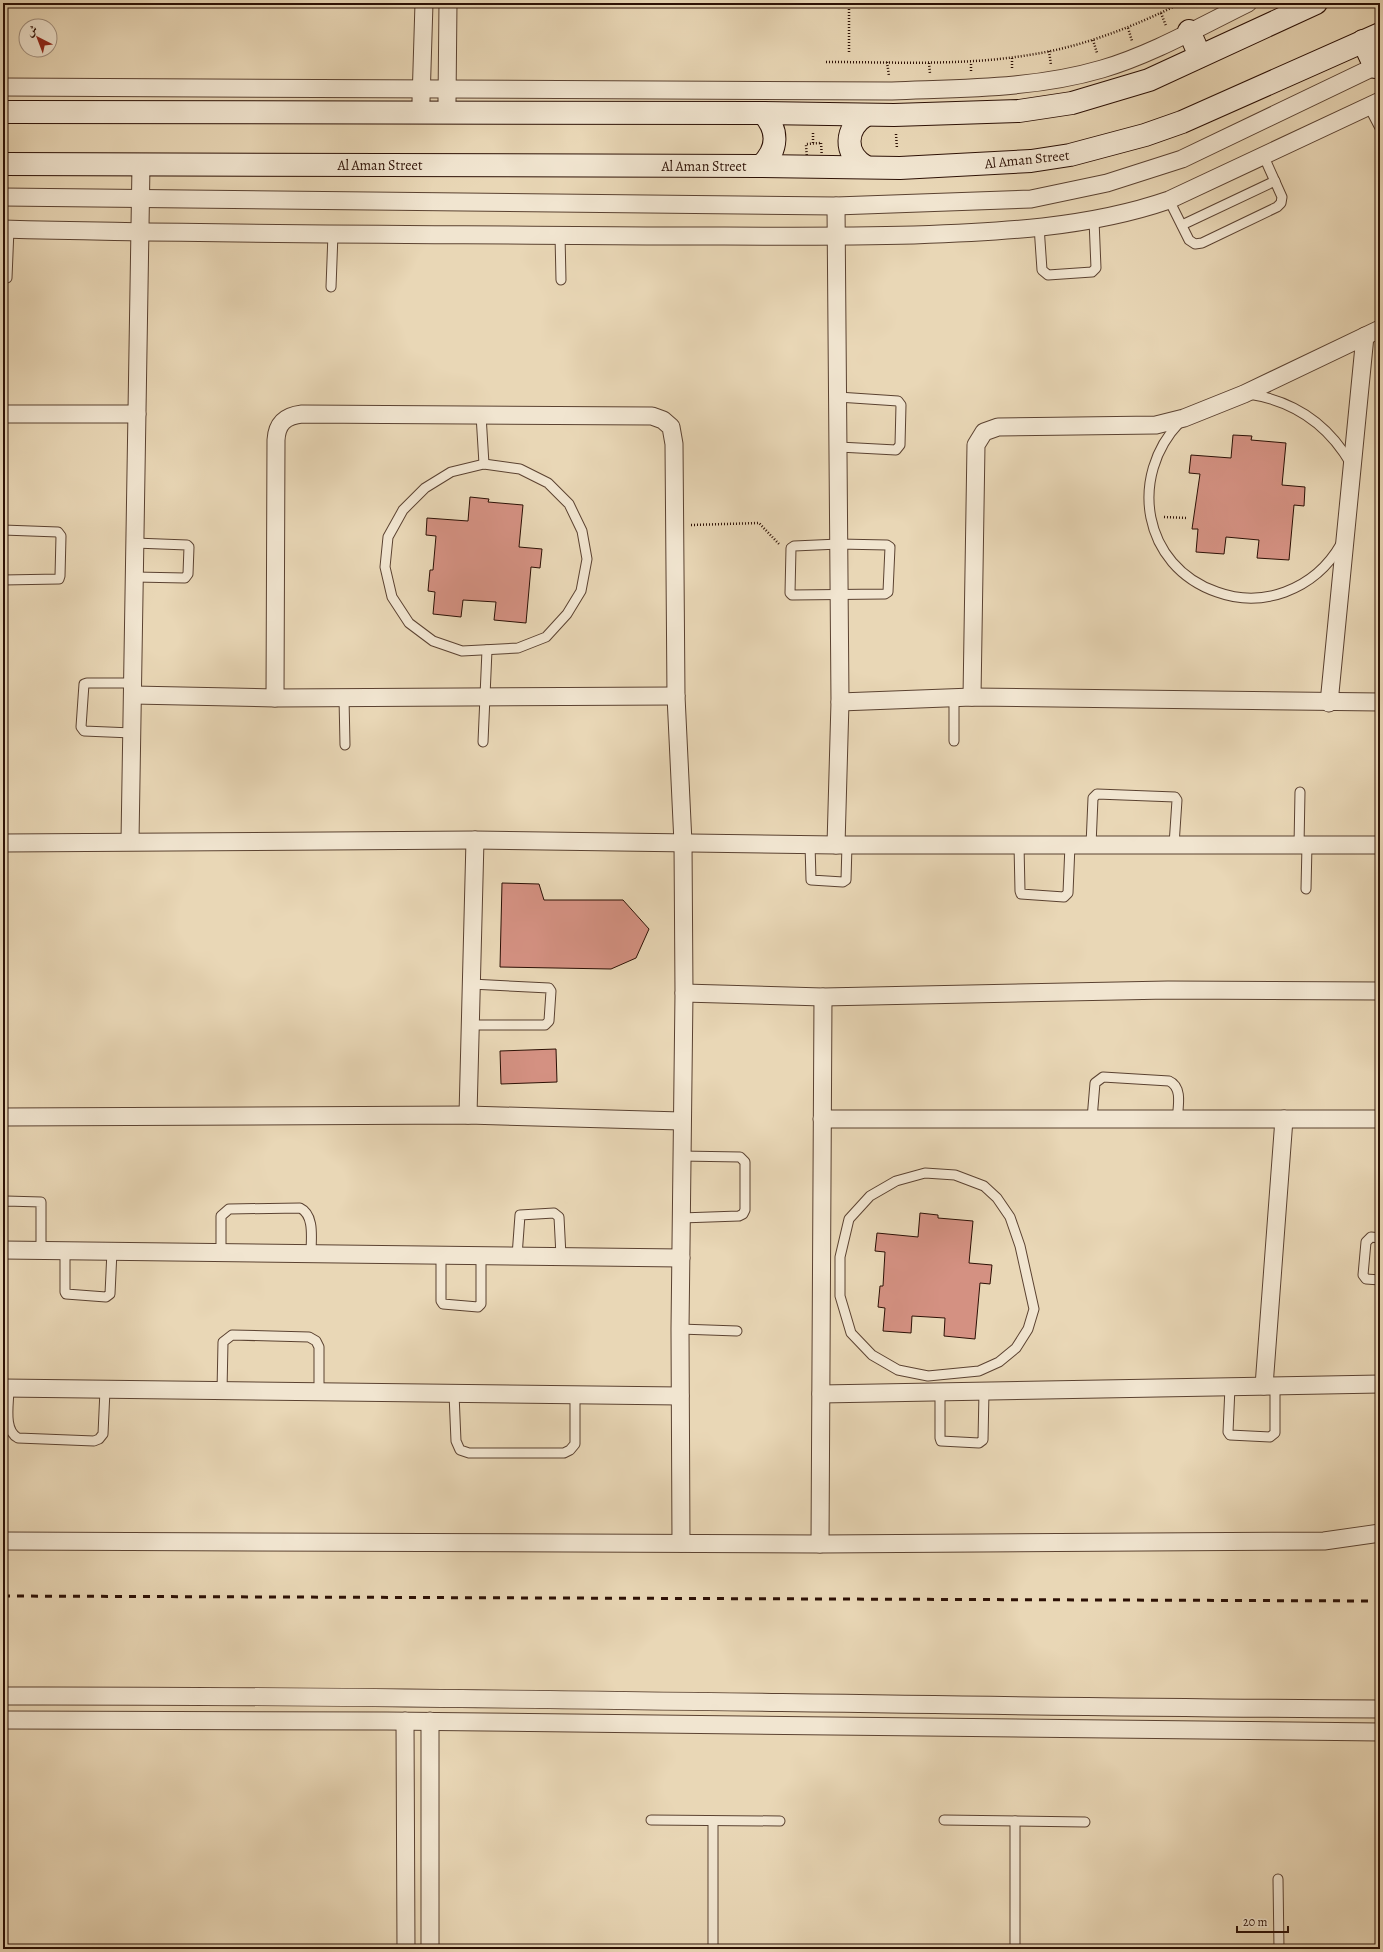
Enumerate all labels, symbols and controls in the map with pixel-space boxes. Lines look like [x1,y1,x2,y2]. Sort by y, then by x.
north arrow [18,18,58,58]
text: ش [23,22,41,40]
street label: Al Aman Street [983,146,1071,173]
street label: Al Aman Street [336,156,423,175]
street label: Al Aman Street [660,157,747,176]
scale bar [1237,1908,1288,1934]
text: 20 m [1243,1914,1267,1930]

